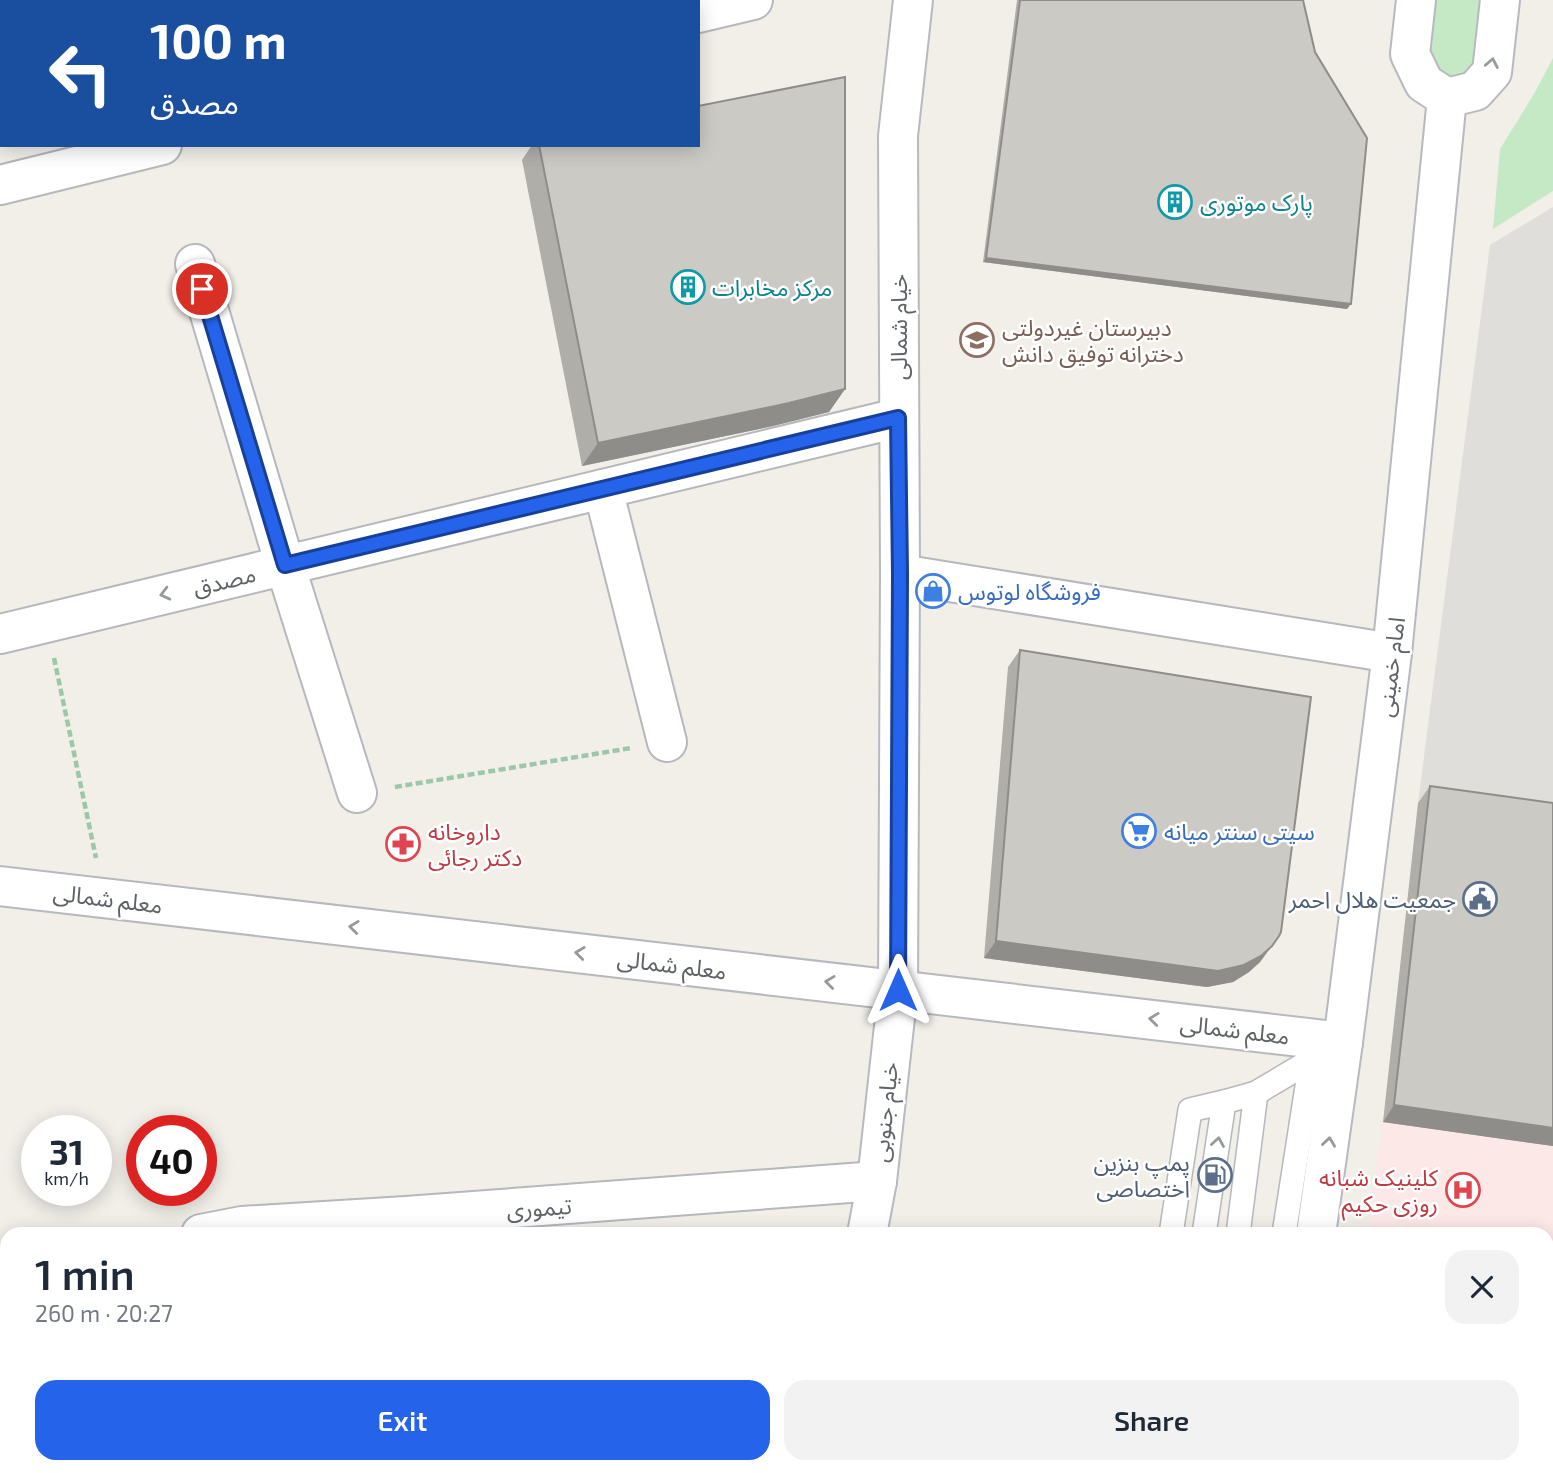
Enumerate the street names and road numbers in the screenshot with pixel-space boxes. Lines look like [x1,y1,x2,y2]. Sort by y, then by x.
street label: خیام شمالی [884,274,917,380]
street label: مصدق [190,559,258,601]
street label: امام خمینی [1370,615,1415,719]
street label: معلم شمالی [51,877,164,923]
street label: معلم شمالی [615,943,728,989]
street label: معلم شمالی [1178,1008,1291,1054]
street label: خیام جنوبی [865,1061,908,1164]
street label: تیموری [505,1191,573,1224]

